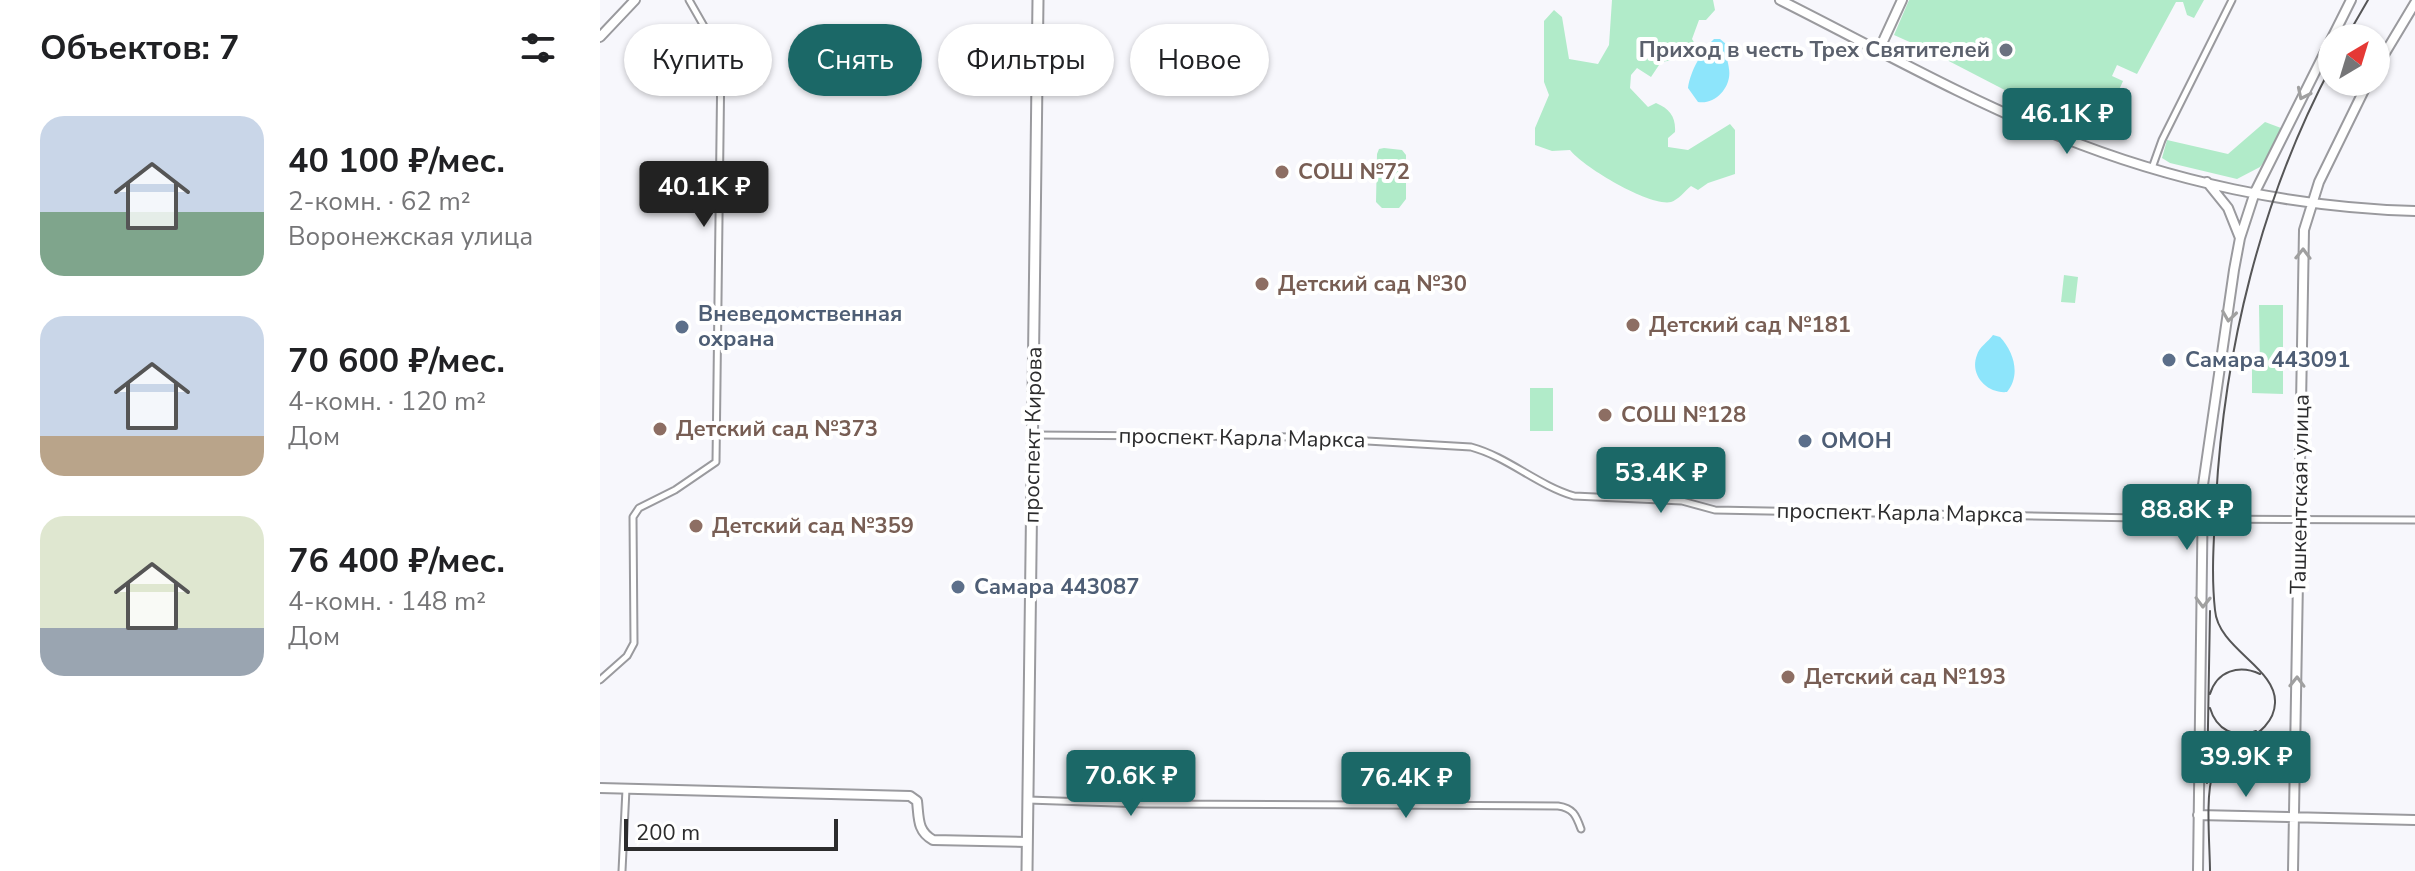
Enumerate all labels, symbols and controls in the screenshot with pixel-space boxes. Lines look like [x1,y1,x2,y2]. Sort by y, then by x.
chip: Купить [624,24,772,96]
chip: Снять [788,24,922,96]
chip: Фильтры [938,24,1114,96]
chip: Новое [1130,24,1269,96]
north arrow [2318,24,2390,96]
map controls [2318,24,2390,96]
text: Объектов: 7 [40,25,239,71]
icon: filters [516,26,560,70]
place label: Приход в честь Трех Святителей [1639,35,1990,65]
marker: Приход в честь Трех Святителей [1997,41,2015,59]
one-way arrow [2297,86,2312,101]
pin: 46.1K ₽ [1993,88,2141,156]
text: 46.1K ₽ [2020,96,2114,131]
text: 40 100 ₽/мес. [288,138,505,184]
icon: home [104,148,200,244]
place label: СОШ №72 [1298,157,1410,187]
pin: 40.1K ₽ [630,161,778,229]
marker: СОШ №72 [1273,163,1291,181]
text: 40.1K ₽ [657,169,751,204]
text: 2-комн. · 62 m² [288,184,471,219]
text: Воронежская улица [288,219,533,254]
one-way arrow [2295,247,2312,260]
place label: Детский сад №30 [1278,269,1467,299]
marker: Детский сад №30 [1253,275,1271,293]
place label: Вневедомственная охрана [698,299,902,354]
one-way arrow [2220,309,2237,322]
place label: Детский сад №181 [1649,310,1851,340]
marker: Детский сад №181 [1624,316,1642,334]
marker: Вневедомственная охрана [673,318,691,336]
text: 70 600 ₽/мес. [288,338,505,384]
place label: Самара 443091 [2185,345,2350,375]
street label: проспект Кирова [1016,346,1050,524]
icon: home [104,348,200,444]
marker: Самара 443091 [2160,351,2178,369]
text: 4-комн. · 120 m² [288,384,486,419]
street label: Ташкентская улица [2283,394,2317,594]
place label: СОШ №128 [1621,400,1746,430]
marker: СОШ №128 [1596,406,1614,424]
place label: Детский сад №373 [676,414,878,444]
text: Дом [288,419,340,454]
marker: Детский сад №373 [651,420,669,438]
street label: проспект Карла Маркса [1118,421,1366,455]
place label: ОМОН [1821,426,1892,456]
marker: ОМОН [1796,432,1814,450]
pin: 53.4K ₽ [1587,447,1735,515]
text: 53.4K ₽ [1614,455,1708,490]
pin: 88.8K ₽ [2113,484,2261,552]
text: 88.8K ₽ [2140,492,2234,527]
street label: проспект Карла Маркса [1776,496,2024,530]
place label: Детский сад №359 [712,511,914,541]
marker: Детский сад №359 [687,517,705,535]
text: 76 400 ₽/мес. [288,538,505,584]
icon: home [104,548,200,644]
place label: Самара 443087 [974,572,1139,602]
marker: Самара 443087 [949,578,967,596]
text: 4-комн. · 148 m² [288,584,486,619]
one-way arrow [2194,596,2211,609]
text: Дом [288,619,340,654]
place label: Детский сад №193 [1804,662,2006,692]
marker: Детский сад №193 [1779,668,1797,686]
one-way arrow [2288,675,2305,688]
pin: 39.9K ₽ [2172,731,2320,799]
text: 39.9K ₽ [2199,739,2293,774]
pin: 70.6K ₽ [1057,750,1205,818]
pin: 76.4K ₽ [1332,752,1480,820]
text: 70.6K ₽ [1084,758,1178,793]
text: 76.4K ₽ [1359,760,1453,795]
scale bar [624,815,838,851]
text: 200 m [636,818,700,848]

